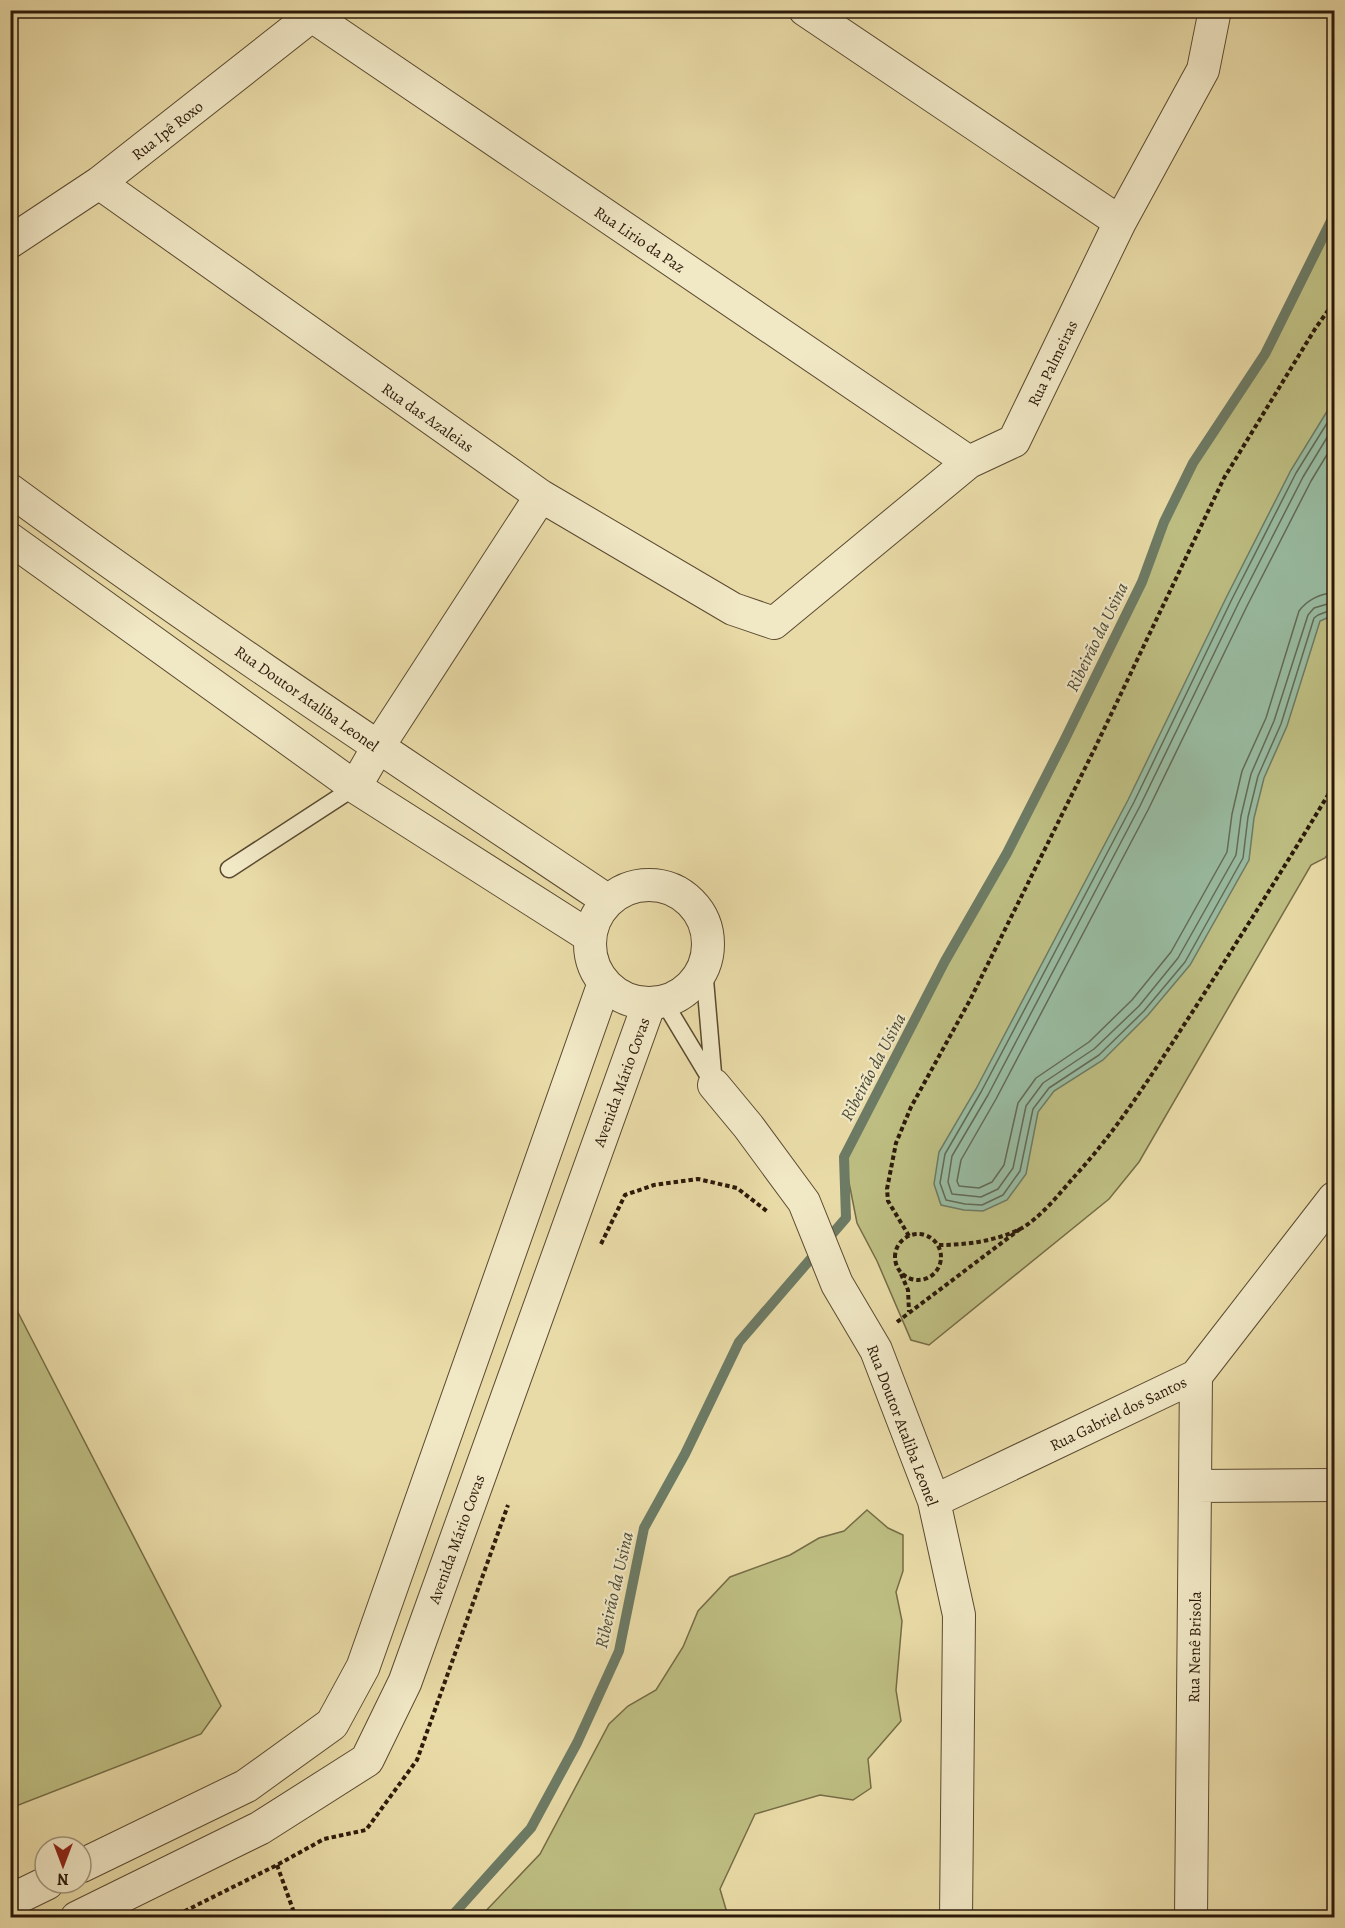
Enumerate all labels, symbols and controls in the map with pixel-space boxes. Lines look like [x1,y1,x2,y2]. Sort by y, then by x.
street label: Rua Ipê Roxo [127,96,208,166]
street label: Rua Lirio da Paz [590,201,689,278]
street label: Rua Palmeiras [1023,317,1083,410]
street label: Rua das Azaleias [377,378,478,458]
water label: Ribeirão da Usina [1060,578,1134,696]
street label: Rua Doutor Ataliba Leonel [230,641,383,757]
water label: Ribeirão da Usina [835,1009,911,1125]
street label: Avenida Mário Covas [588,1015,656,1151]
street label: Rua Doutor Ataliba Leonel [861,1341,943,1509]
street label: Rua Gabriel dos Santos [1046,1371,1191,1457]
street label: Avenida Mário Covas [423,1472,491,1608]
water label: Ribeirão da Usina [589,1529,639,1651]
street label: Rua Nenê Brisola [1183,1590,1207,1703]
north arrow [33,1835,93,1895]
text: N [57,1868,69,1890]

